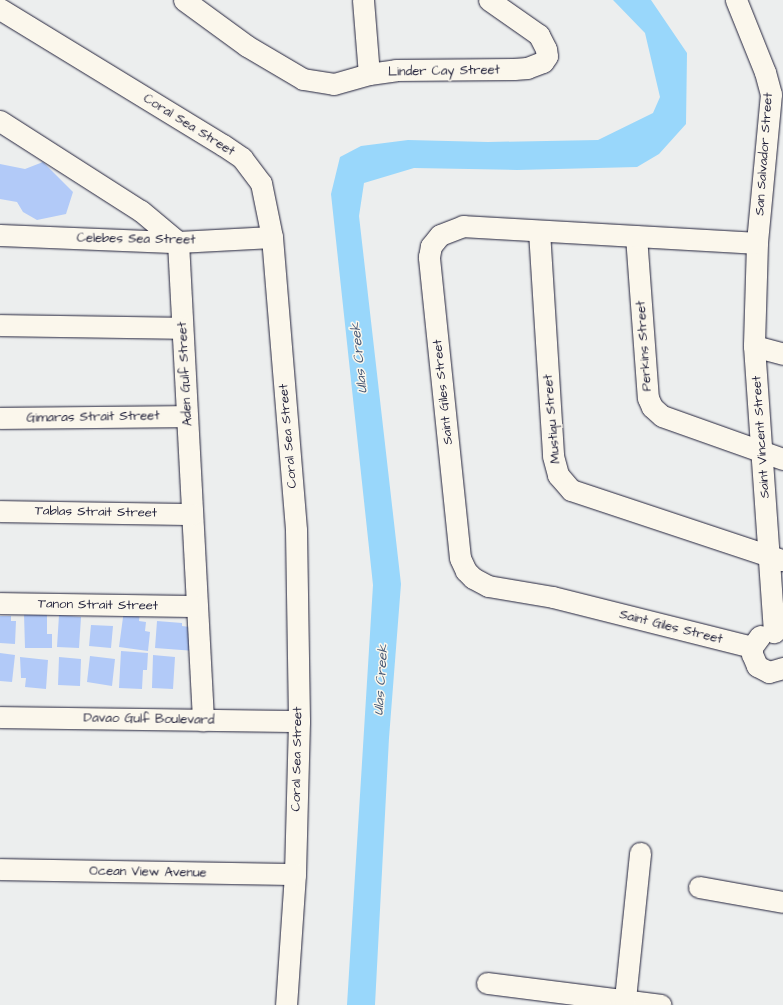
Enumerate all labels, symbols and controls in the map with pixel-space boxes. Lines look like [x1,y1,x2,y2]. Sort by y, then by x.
street label: Linder Cay Street [388,62,500,80]
street label: Coral Sea Street [140,91,238,159]
street label: San Salvador Street [752,92,776,216]
street label: Celebes Sea Street [77,230,195,248]
street label: Perkins Street [633,300,655,392]
street label: Aden Gulf Street [174,321,196,427]
water label: Ulas Creek [347,322,371,394]
street label: Saint Giles Street [430,339,456,445]
street label: Mustiqu Street [540,374,564,464]
street label: Saint Vincent Street [749,375,773,499]
street label: Coral Sea Street [276,383,300,489]
street label: Gimaras Strait Street [26,408,160,426]
street label: Tablas Strait Street [35,503,157,521]
street label: Tanon Strait Street [38,596,158,614]
street label: Saint Giles Street [618,607,724,647]
water label: Ulas Creek [370,644,392,716]
street label: Coral Sea Street [288,706,306,812]
street label: Davao Gulf Boulevard [83,710,215,728]
street label: Ocean View Avenue [89,863,207,881]

